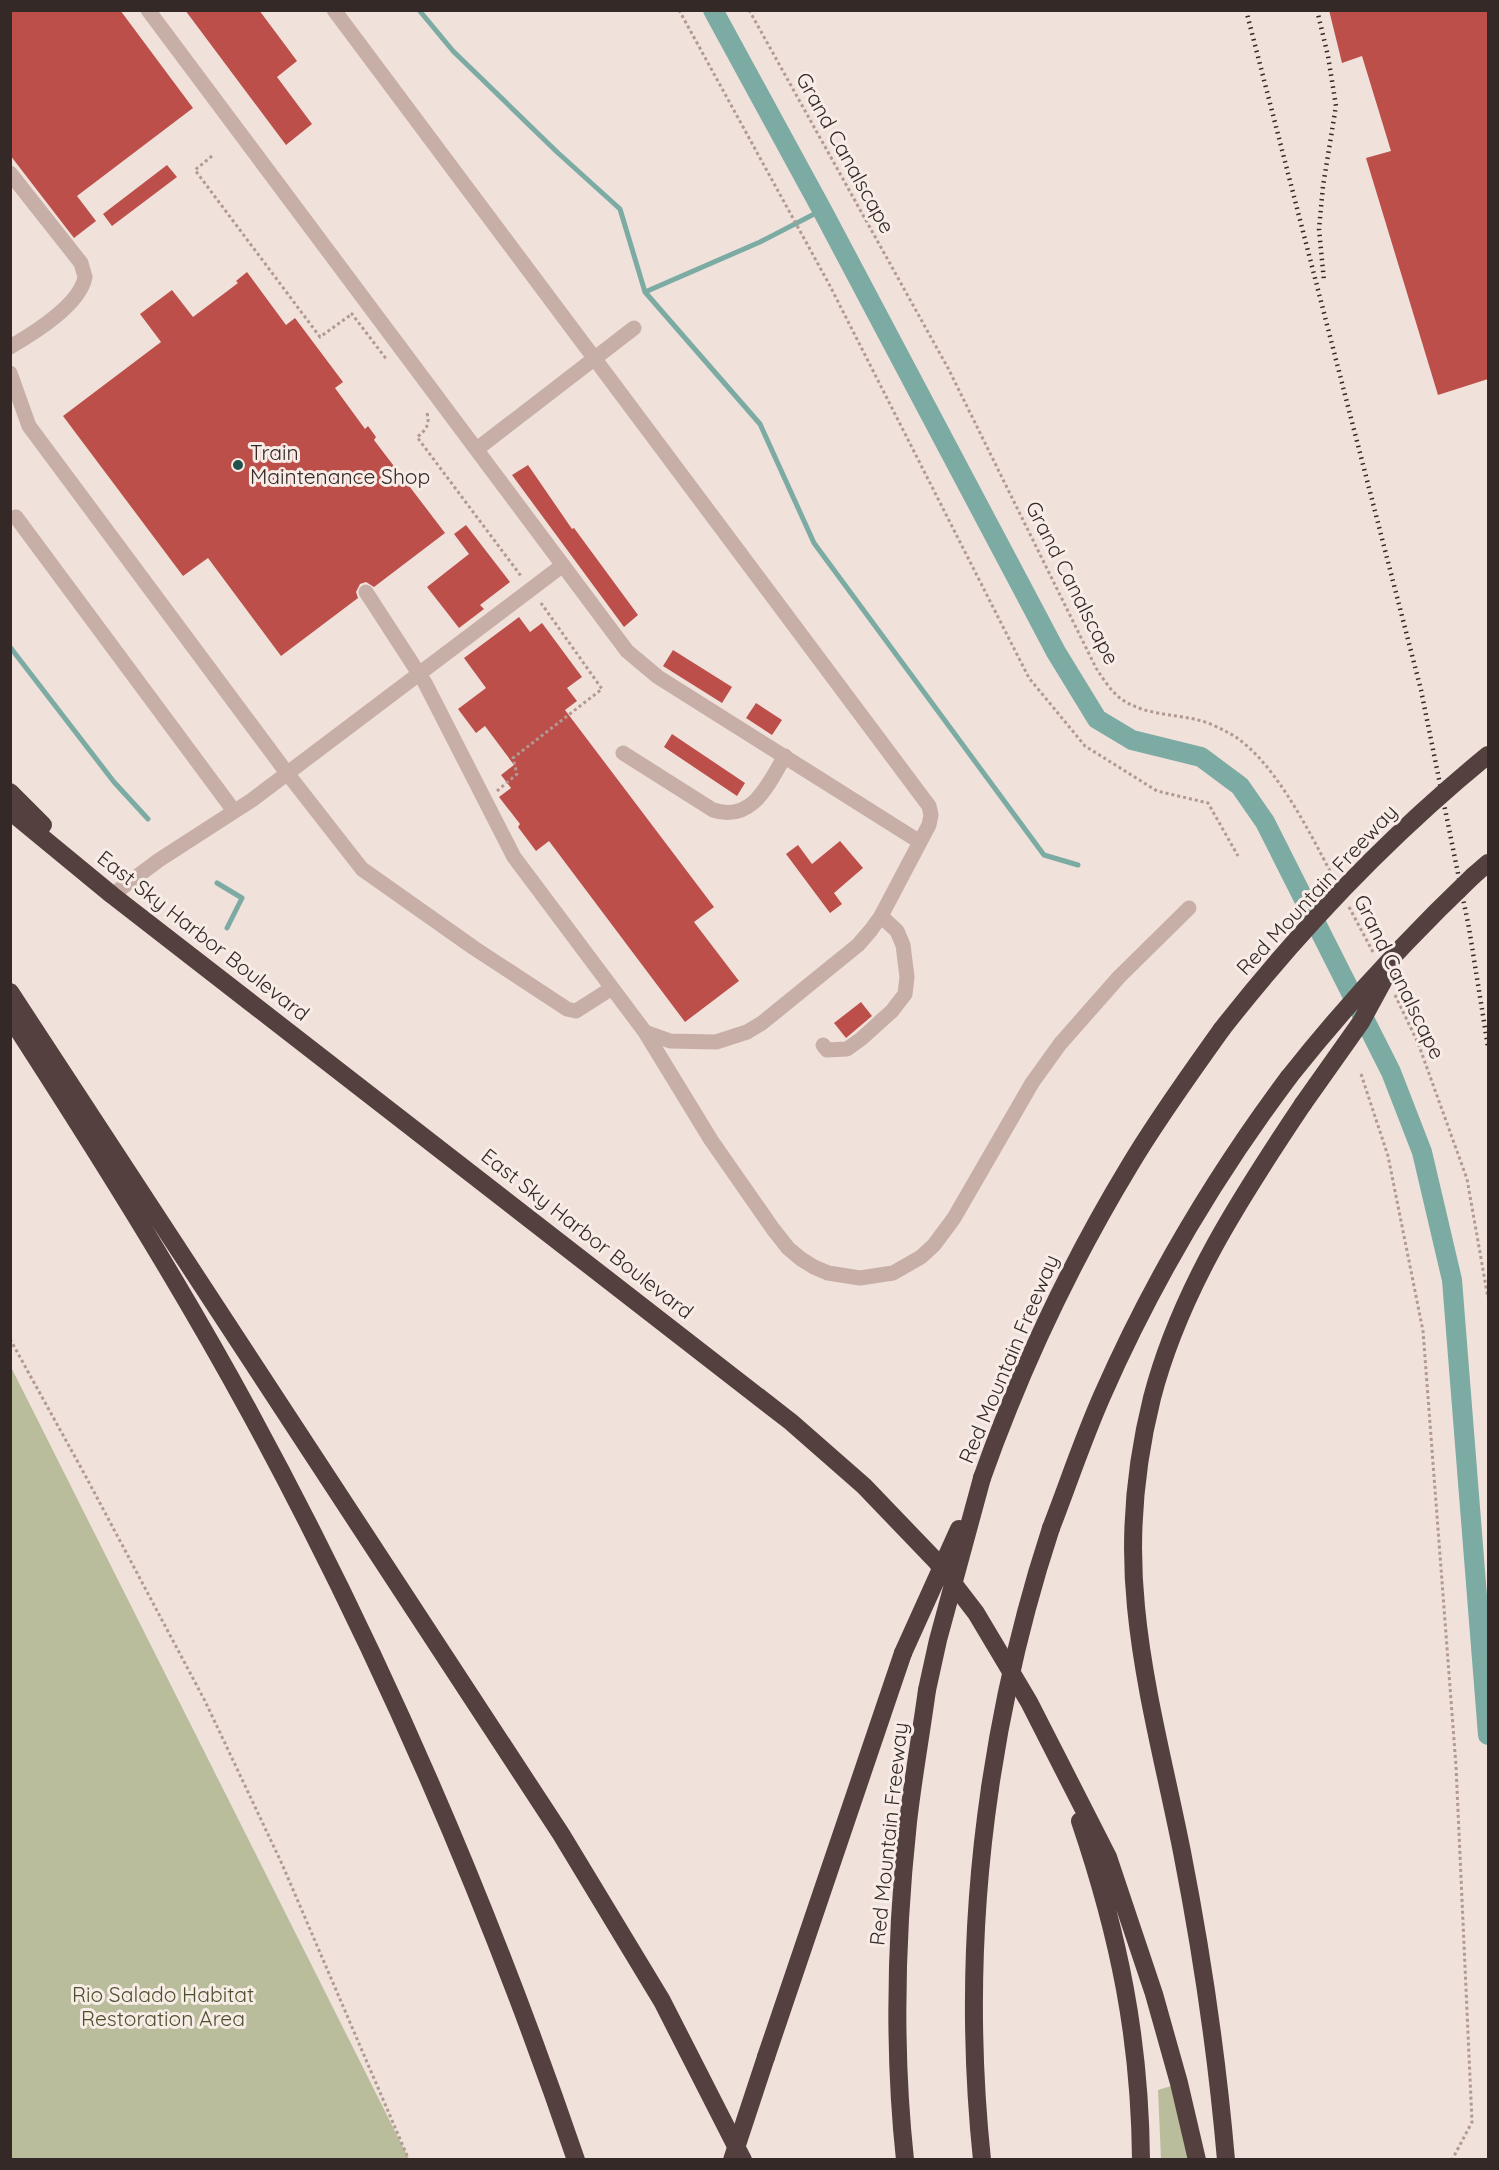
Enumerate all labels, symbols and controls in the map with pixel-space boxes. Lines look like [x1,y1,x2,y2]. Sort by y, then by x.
street label: Grand Canalscape [791,68,901,238]
place label: Train Maintenance Shop [250,439,430,489]
marker: Train Maintenance Shop [231,458,245,472]
street label: Grand Canalscape [1020,496,1125,669]
street label: Red Mountain Freeway [1230,798,1402,980]
street label: East Sky Harbor Boulevard [92,844,315,1026]
street label: Grand Canalscape [1349,890,1451,1063]
street label: East Sky Harbor Boulevard [476,1142,699,1324]
street label: Red Mountain Freeway [952,1250,1064,1467]
street label: Red Mountain Freeway [863,1721,913,1947]
park label: Rio Salado Habitat Restoration Area [72,1981,254,2031]

